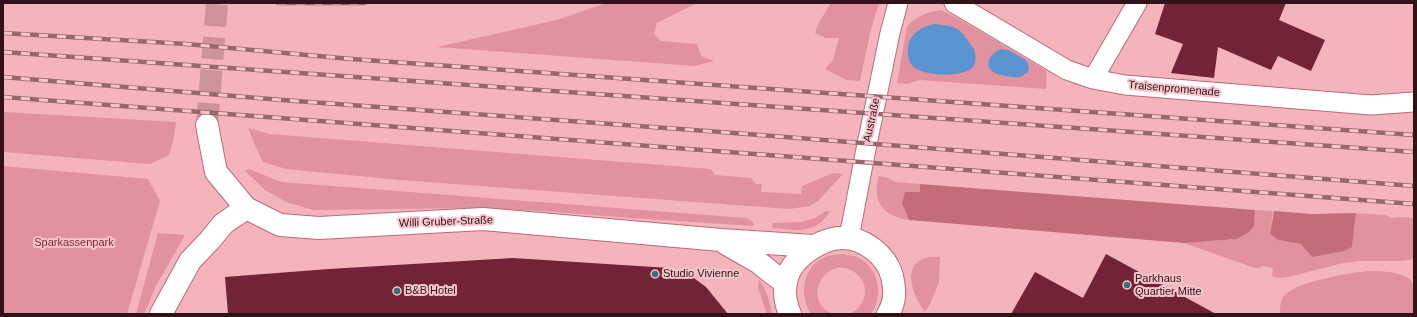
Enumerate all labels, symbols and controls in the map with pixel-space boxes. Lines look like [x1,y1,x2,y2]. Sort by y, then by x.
street label: Traisenpromenade [1128,78,1220,100]
street label: Austraße [861,97,883,143]
street label: Willi Gruber-Straße [399,214,493,230]
park label: Sparkassenpark [34,236,114,250]
place label: Studio Vivienne [663,267,739,281]
marker: Studio Vivienne [650,269,660,279]
place label: Parkhaus Quartier Mitte [1135,272,1202,298]
marker: Parkhaus Quartier Mitte [1122,280,1132,290]
place label: B&B Hotel [405,284,456,298]
marker: B&B Hotel [392,286,402,296]

